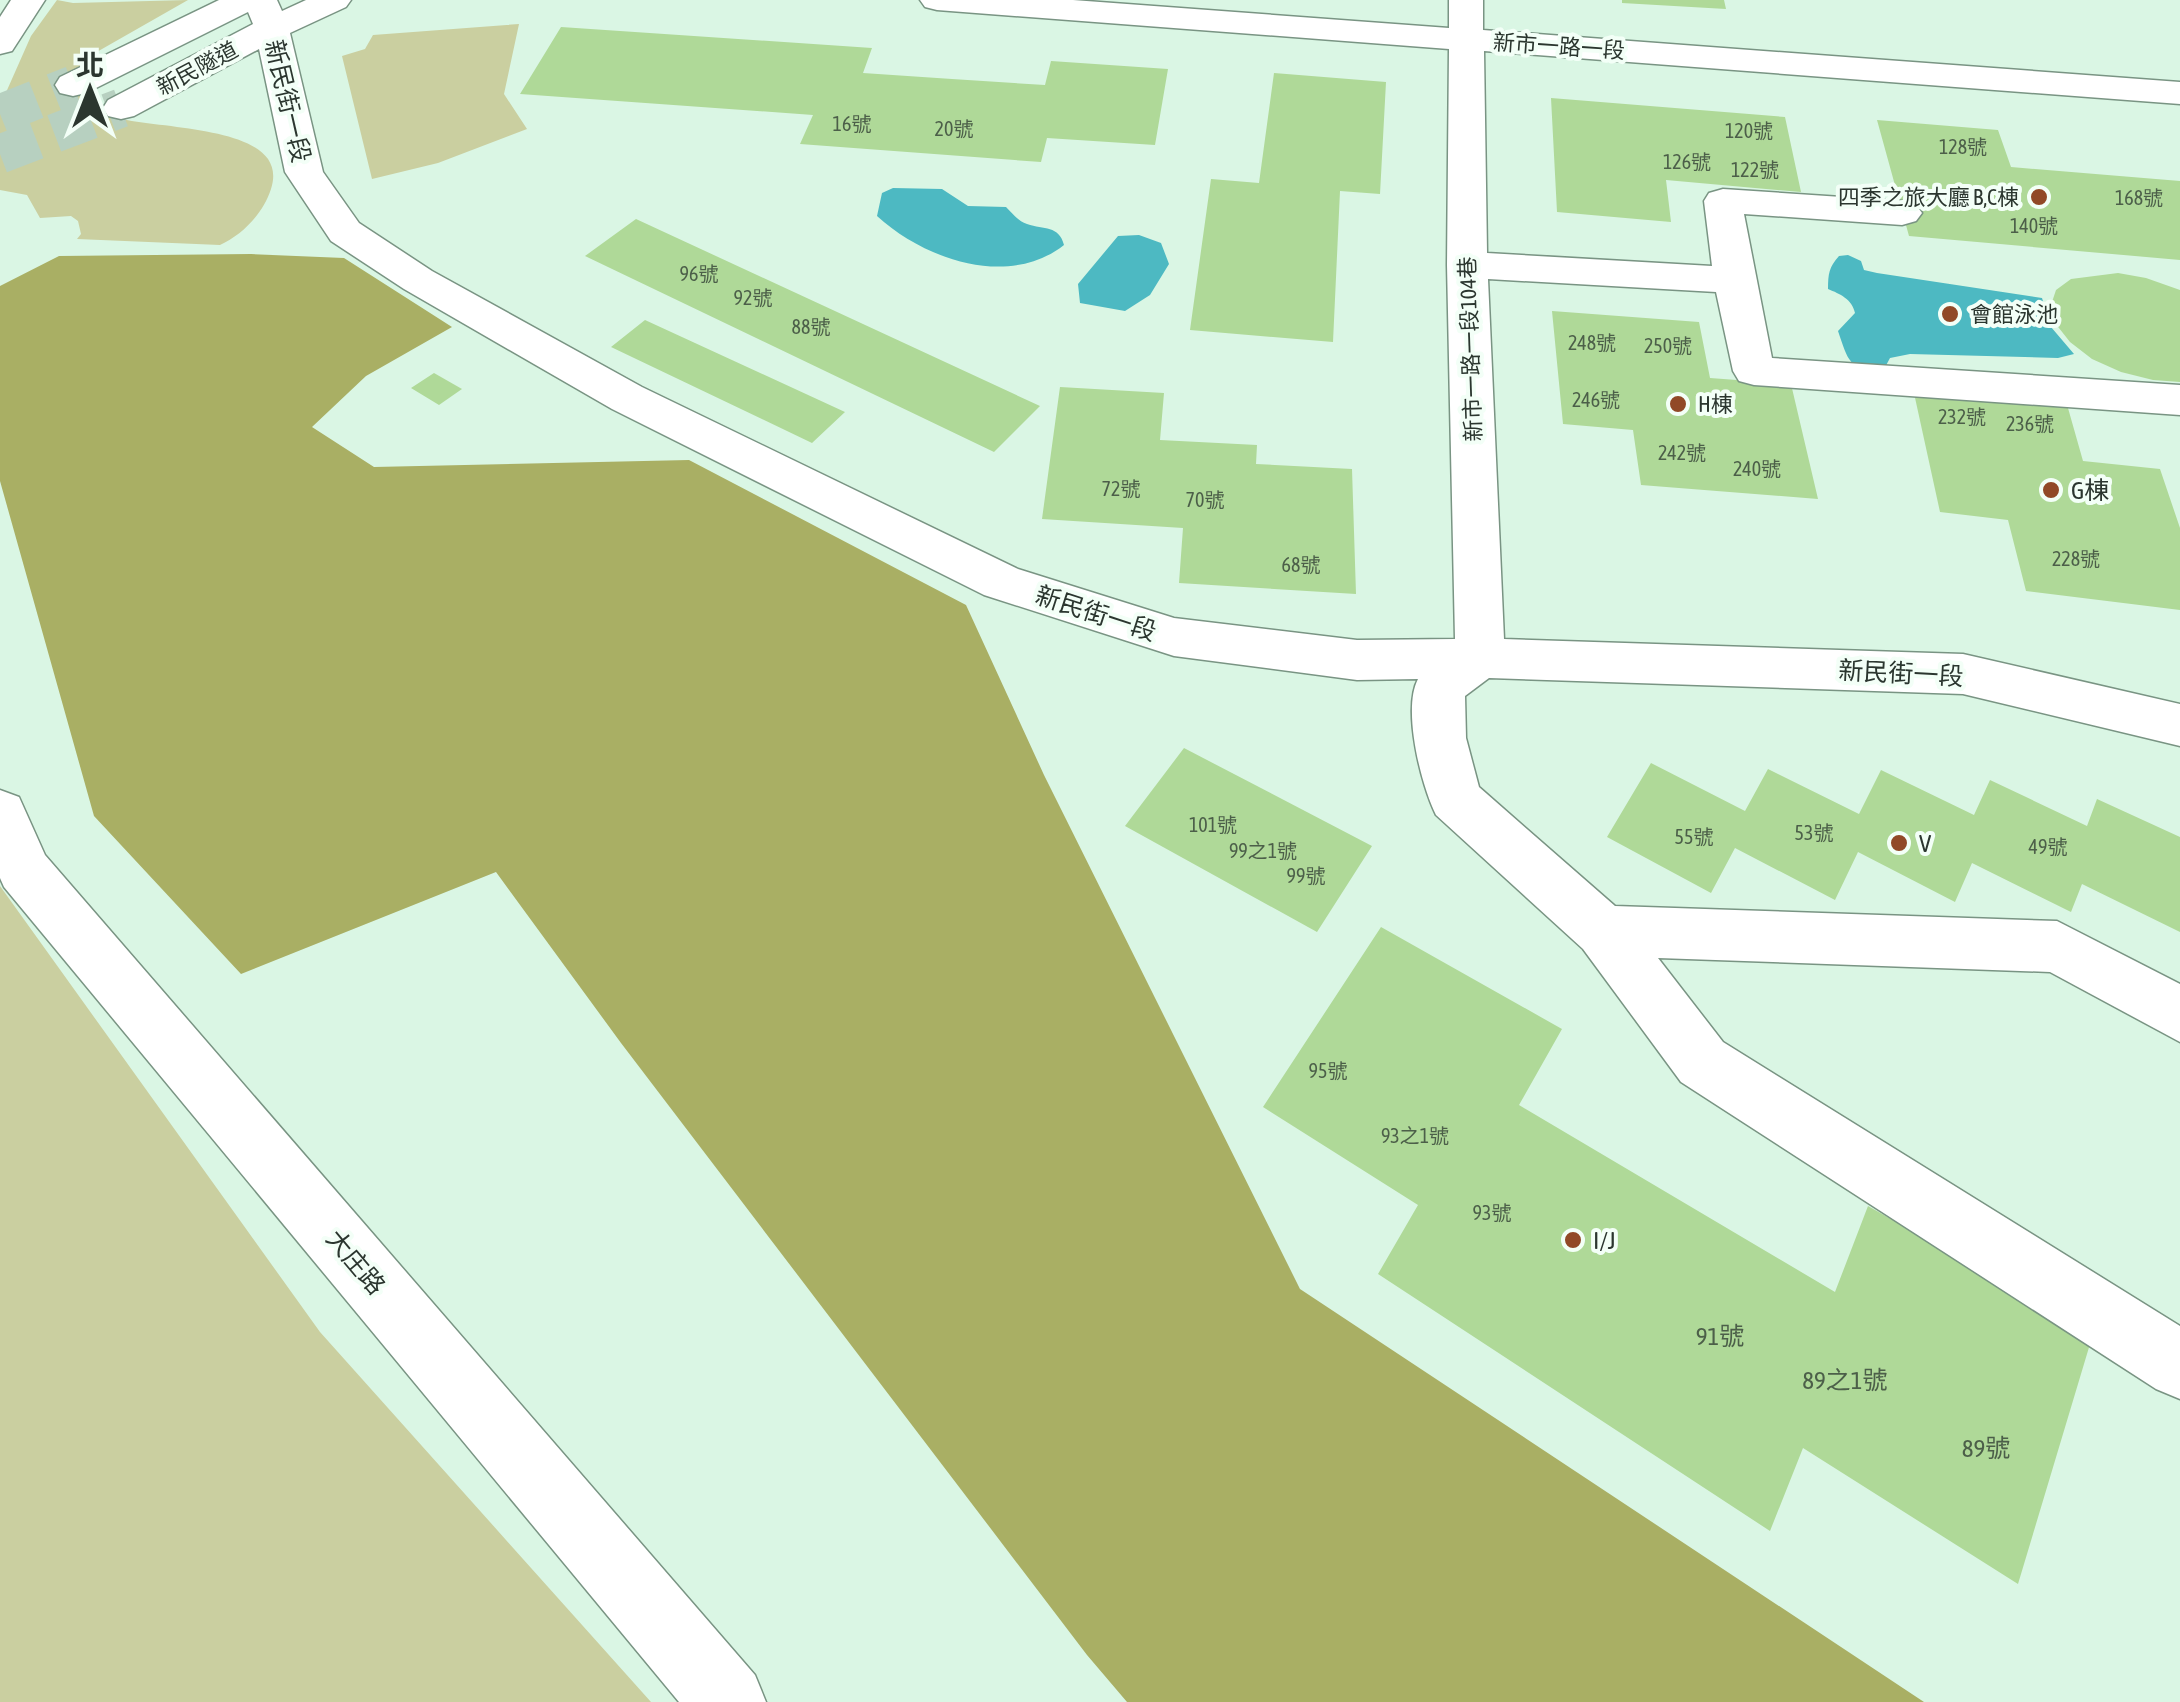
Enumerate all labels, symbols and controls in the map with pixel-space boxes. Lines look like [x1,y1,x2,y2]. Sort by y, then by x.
street label: 新市一路一段 [1492,28,1626,64]
street label: 新民隧道 [152,36,242,100]
street label: 新民街一段 [260,37,316,165]
north arrow [40,40,140,140]
text: 北 [76,49,104,81]
house number: 16號 [833,112,871,135]
house number: 20號 [935,117,973,140]
house number: 120號 [1725,119,1773,142]
house number: 128號 [1939,135,1987,158]
house number: 126號 [1663,150,1711,173]
house number: 122號 [1731,158,1779,181]
place label: 四季之旅大廳 B,C棟 [1838,184,2019,210]
marker: 四季之旅大廳 B,C棟 [2028,186,2050,208]
house number: 168號 [2115,186,2163,209]
house number: 140號 [2010,214,2058,237]
street label: 新市一路一段104巷 [1454,256,1486,442]
house number: 96號 [680,262,718,285]
house number: 92號 [734,286,772,309]
place label: 會館泳池 [1970,301,2058,327]
marker: 會館泳池 [1939,303,1961,325]
house number: 88號 [792,315,830,338]
house number: 248號 [1568,331,1616,354]
house number: 250號 [1644,334,1692,357]
house number: 246號 [1572,388,1620,411]
place label: H棟 [1698,391,1733,417]
marker: H棟 [1667,393,1689,415]
house number: 232號 [1938,405,1986,428]
house number: 236號 [2006,412,2054,435]
house number: 242號 [1658,441,1706,464]
house number: 240號 [1733,457,1781,480]
place label: G棟 [2071,476,2109,504]
house number: 72號 [1102,477,1140,500]
marker: G棟 [2040,479,2062,501]
house number: 70號 [1186,488,1224,511]
house number: 228號 [2052,547,2100,570]
house number: 68號 [1282,553,1320,576]
street label: 新民街一段 [1032,580,1160,646]
street label: 新民街一段 [1838,656,1964,690]
house number: 101號 [1189,813,1237,836]
house number: 53號 [1795,821,1833,844]
house number: 55號 [1675,825,1713,848]
place label: V [1919,829,1932,857]
marker: V [1888,832,1910,854]
house number: 49號 [2029,835,2067,858]
house number: 99之1號 [1229,839,1297,862]
house number: 99號 [1287,864,1325,887]
house number: 95號 [1309,1059,1347,1082]
house number: 93之1號 [1381,1124,1449,1147]
house number: 93號 [1473,1201,1511,1224]
street label: 大庄路 [321,1224,391,1300]
place label: I/J [1593,1226,1616,1254]
marker: I/J [1562,1229,1584,1251]
house number: 91號 [1696,1322,1744,1350]
house number: 89之1號 [1802,1366,1888,1394]
house number: 89號 [1962,1434,2010,1462]

